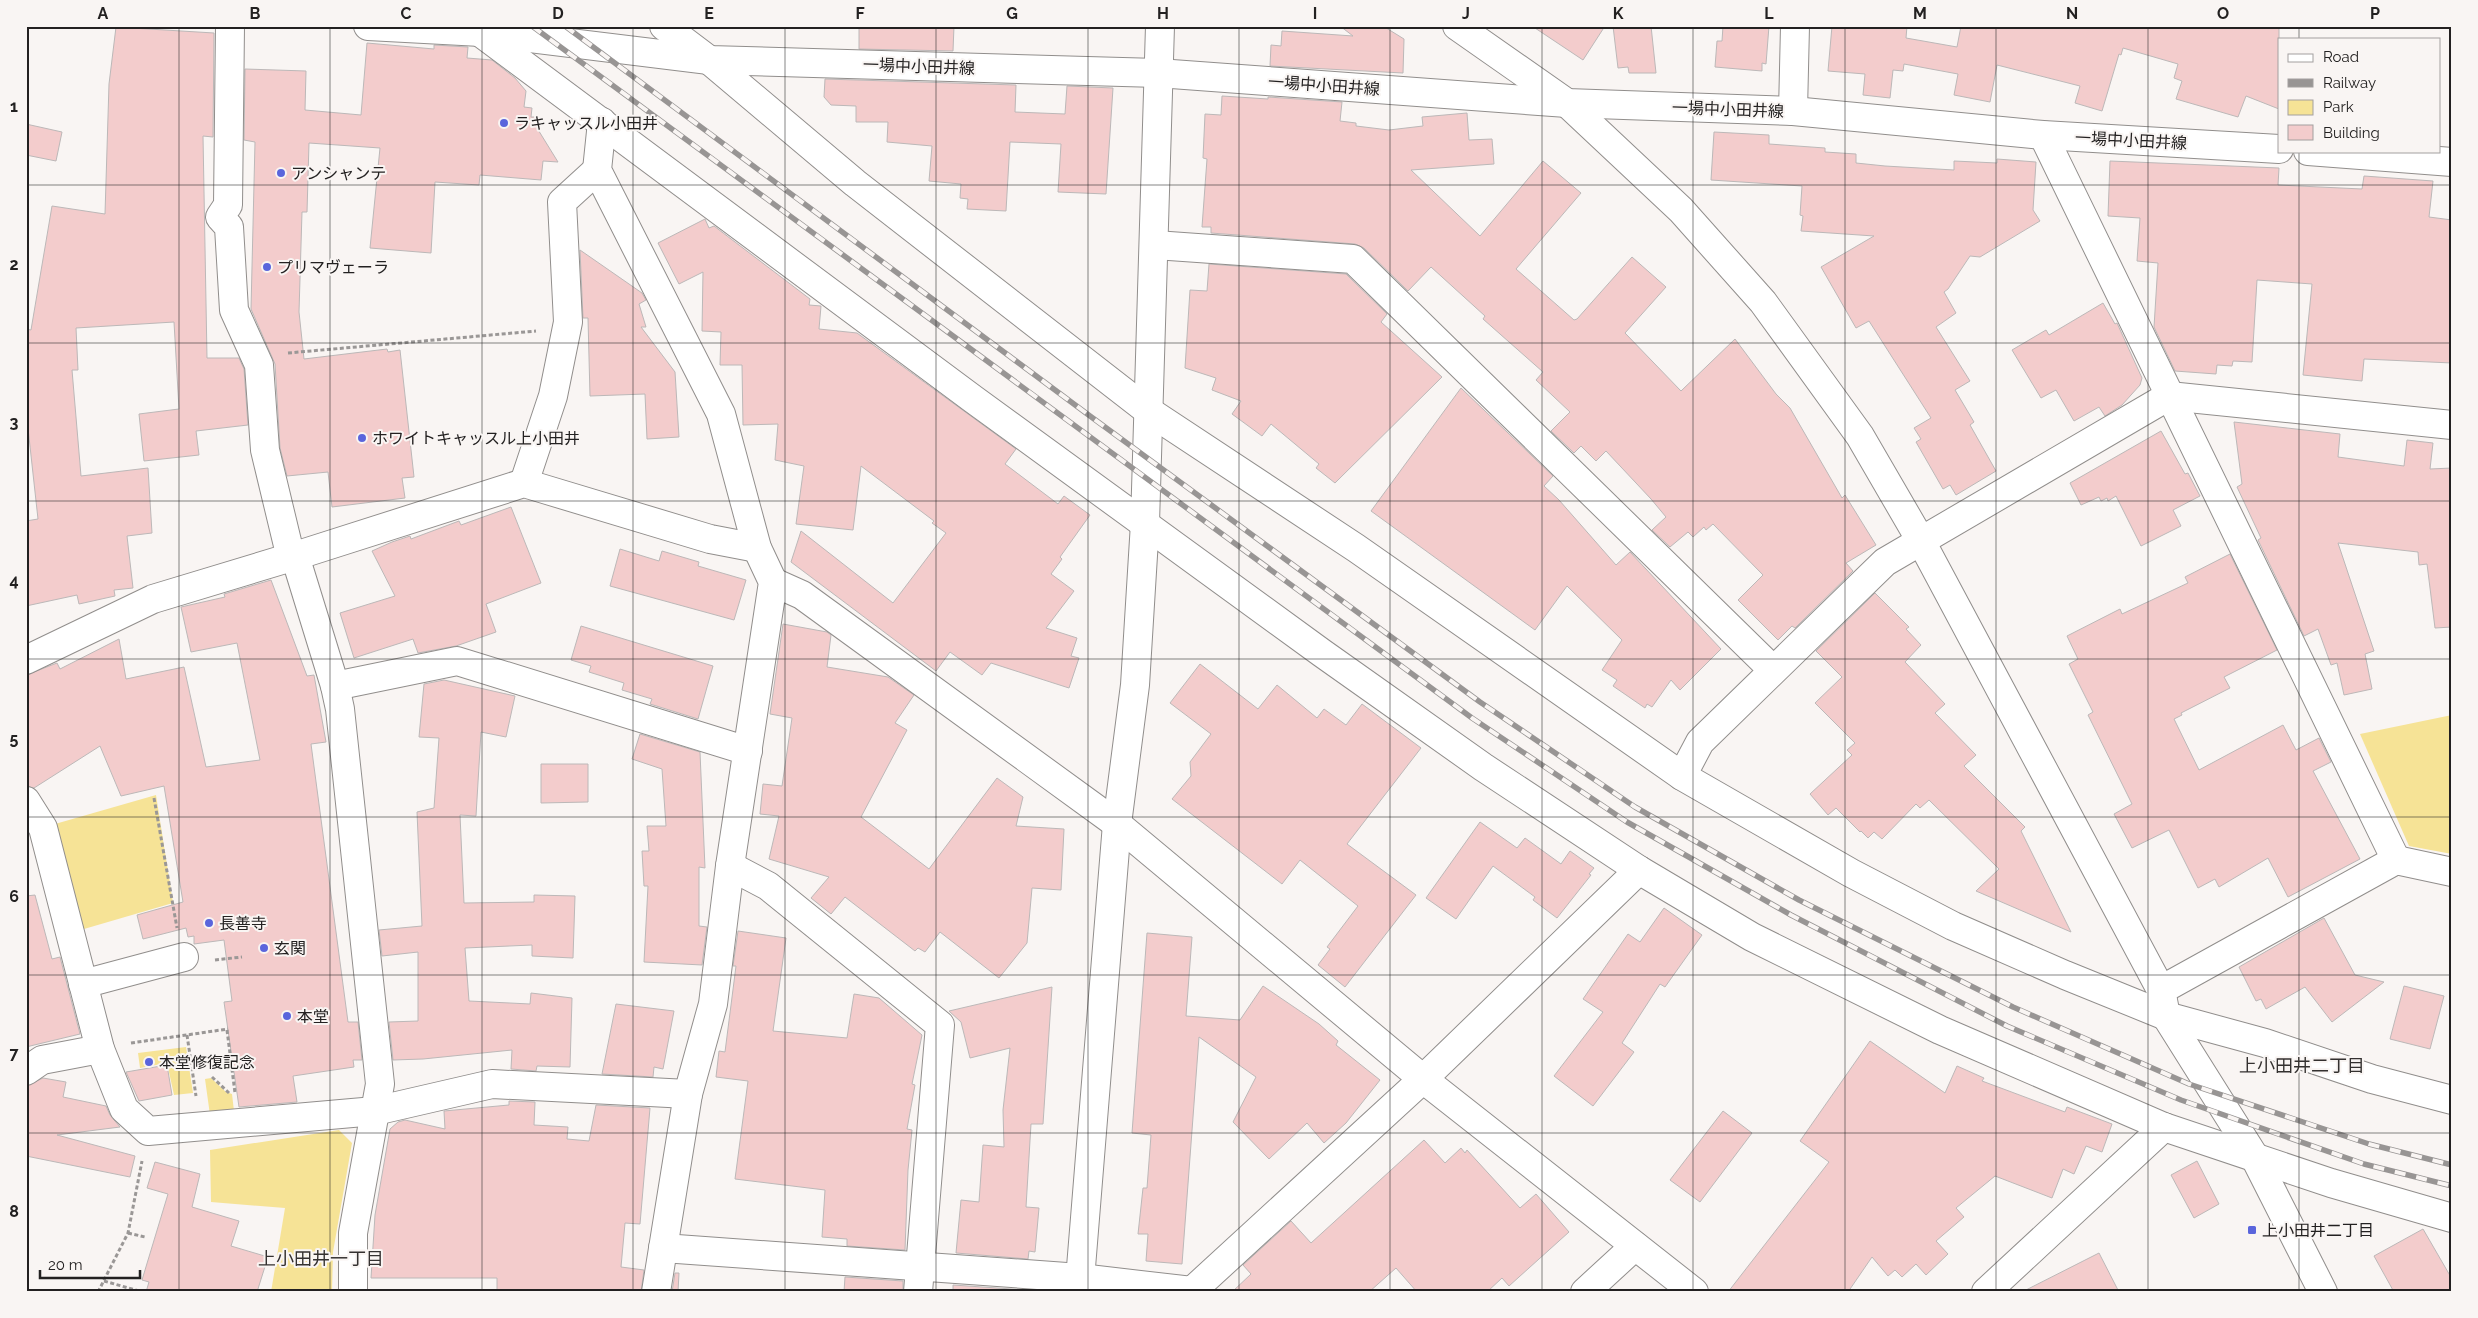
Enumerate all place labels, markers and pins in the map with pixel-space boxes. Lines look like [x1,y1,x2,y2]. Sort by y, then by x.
place label: ラキャッスル小田井 [514,114,658,133]
marker: ラキャッスル小田井 [498,117,510,129]
place label: アンシャンテ [291,164,386,183]
marker: アンシャンテ [275,167,287,179]
place label: プリマヴェーラ [277,258,389,277]
marker: プリマヴェーラ [261,261,273,273]
place label: ホワイトキャッスル上小田井 [372,429,580,448]
marker: ホワイトキャッスル上小田井 [356,432,368,444]
place label: 長善寺 [219,914,267,933]
marker: 長善寺 [203,917,215,929]
place label: 玄関 [274,939,306,958]
marker: 玄関 [258,942,270,954]
place label: 本堂 [297,1007,329,1026]
marker: 本堂 [281,1010,293,1022]
place label: 本堂修復記念 [159,1053,255,1072]
marker: 本堂修復記念 [143,1056,155,1068]
place label: 上小田井二丁目 [2262,1221,2374,1240]
marker: 上小田井二丁目 [2246,1224,2258,1236]

